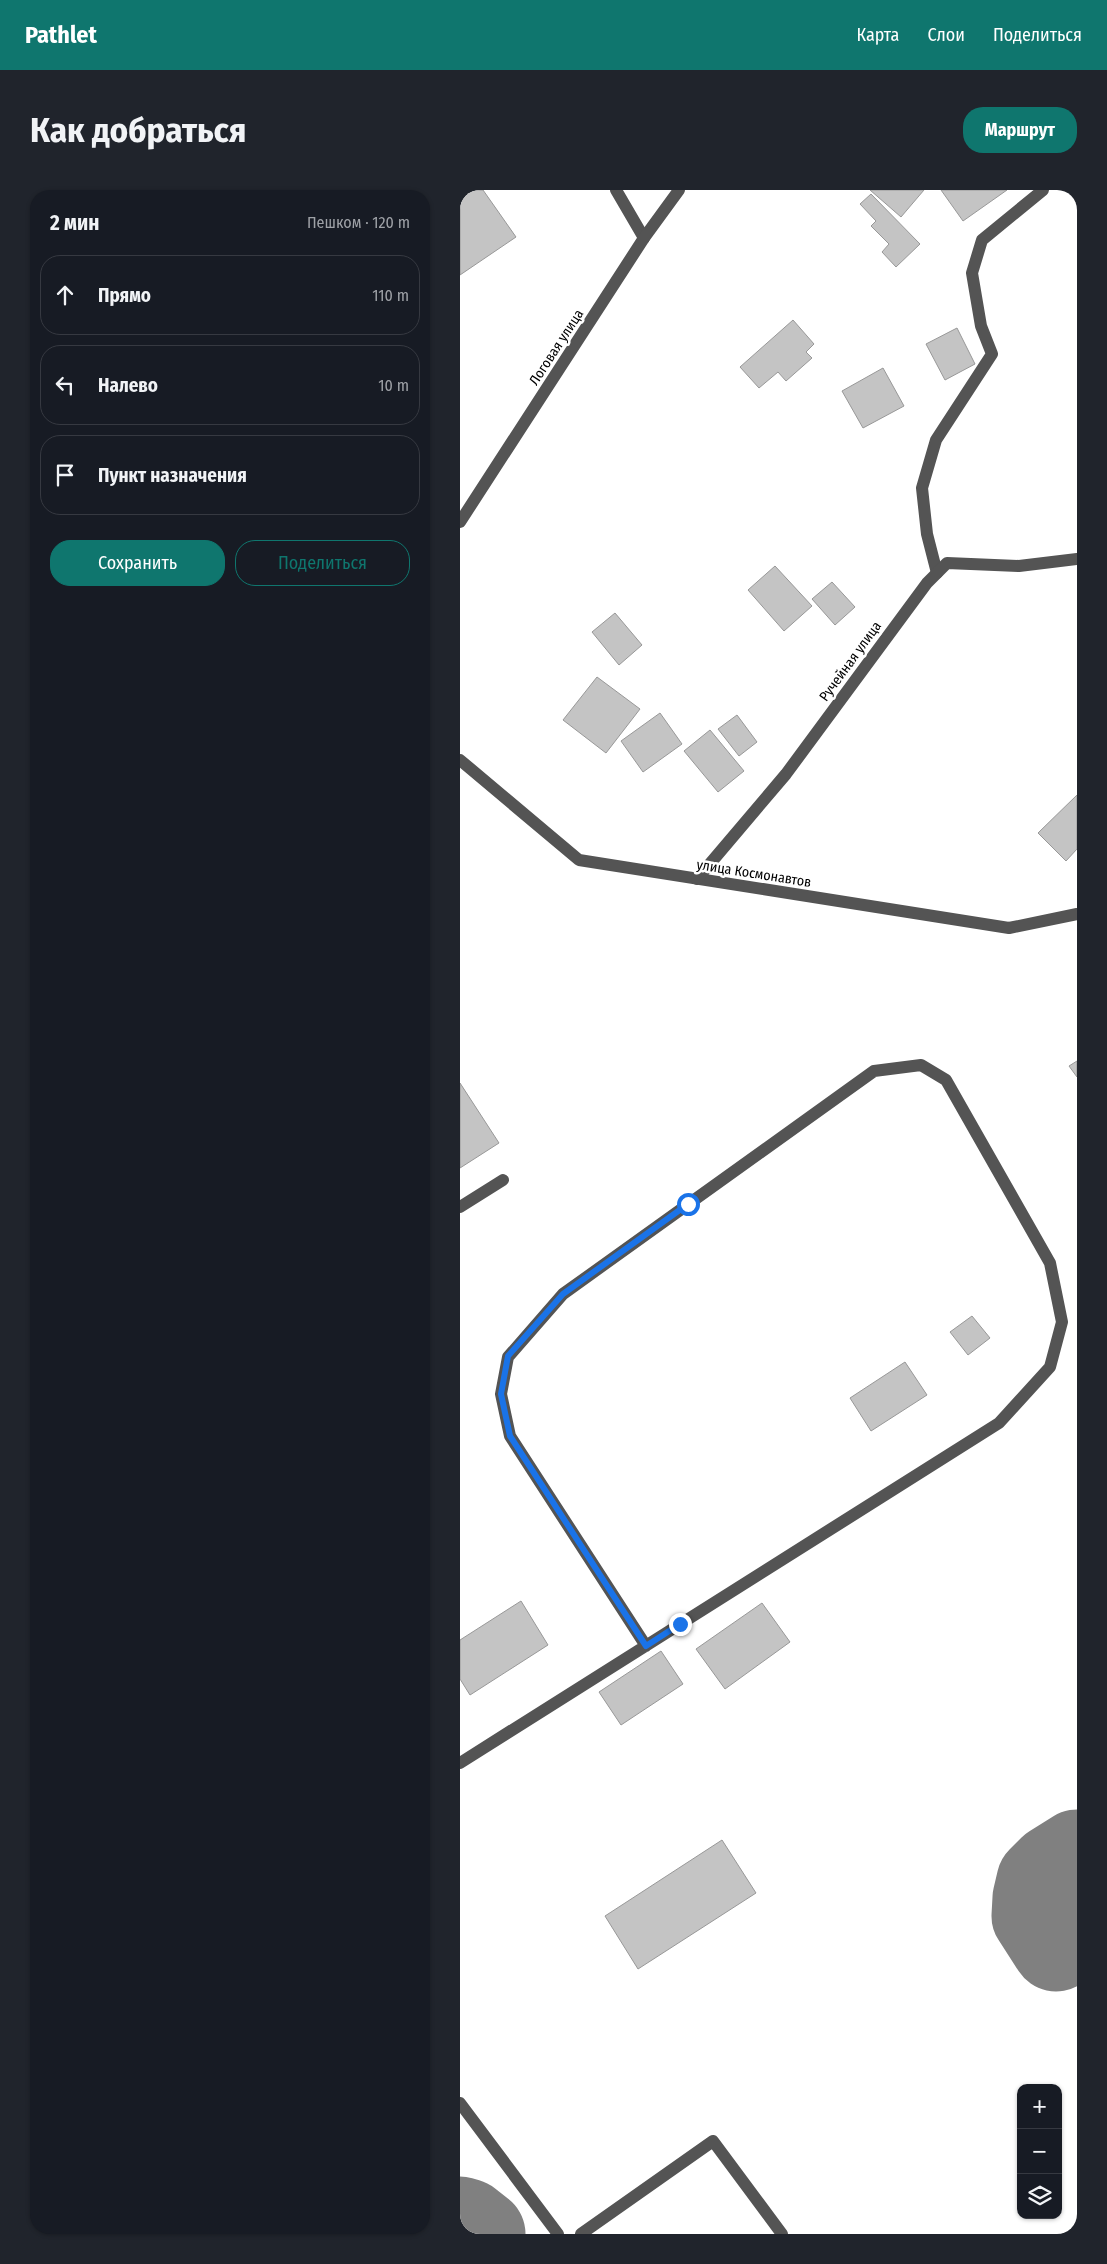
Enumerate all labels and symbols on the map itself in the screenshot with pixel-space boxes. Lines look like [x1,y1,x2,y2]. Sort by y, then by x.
street label: Логовая улица [526,306,587,388]
street label: Ручейная улица [816,618,885,705]
street label: улица Космонавтов [695,856,812,891]
route start [677,1193,700,1216]
route end [669,1613,692,1636]

